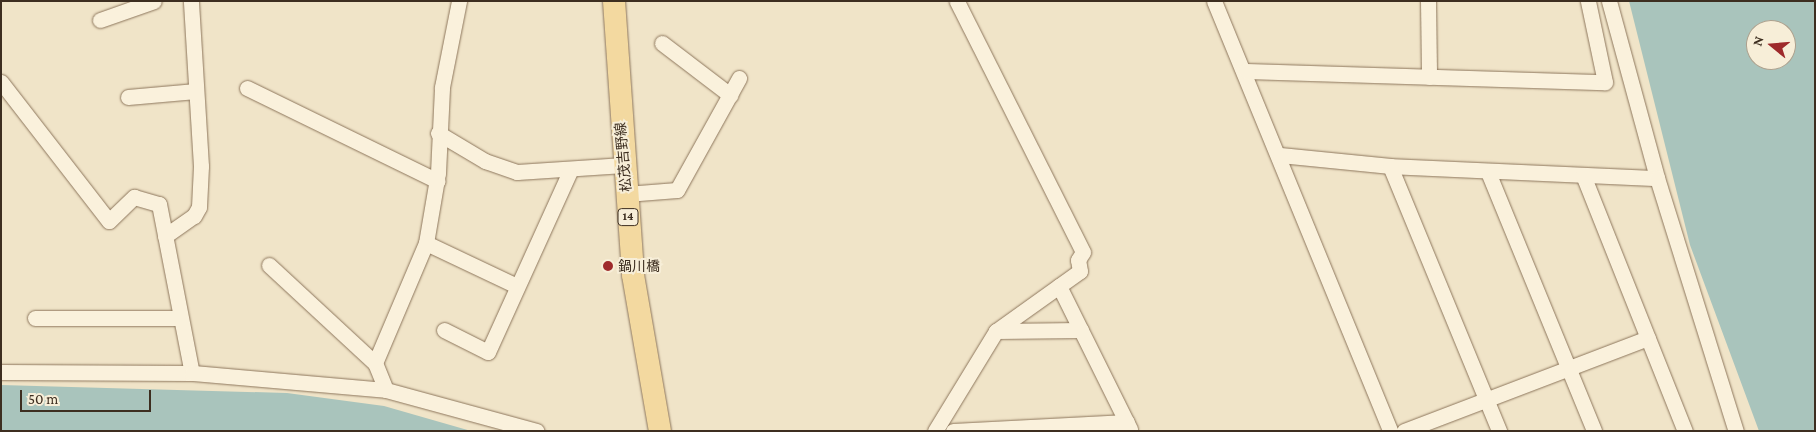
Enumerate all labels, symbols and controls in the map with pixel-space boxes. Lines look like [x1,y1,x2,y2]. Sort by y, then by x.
north arrow [1746,20,1796,70]
text: N [1749,34,1767,48]
street label: 松茂吉野線 [612,121,634,193]
road number: 14 [617,208,639,226]
place label: 鍋川橋 [618,258,660,274]
marker: 鍋川橋 [602,260,614,272]
scale bar [22,380,154,412]
text: 50 m [28,391,58,407]

